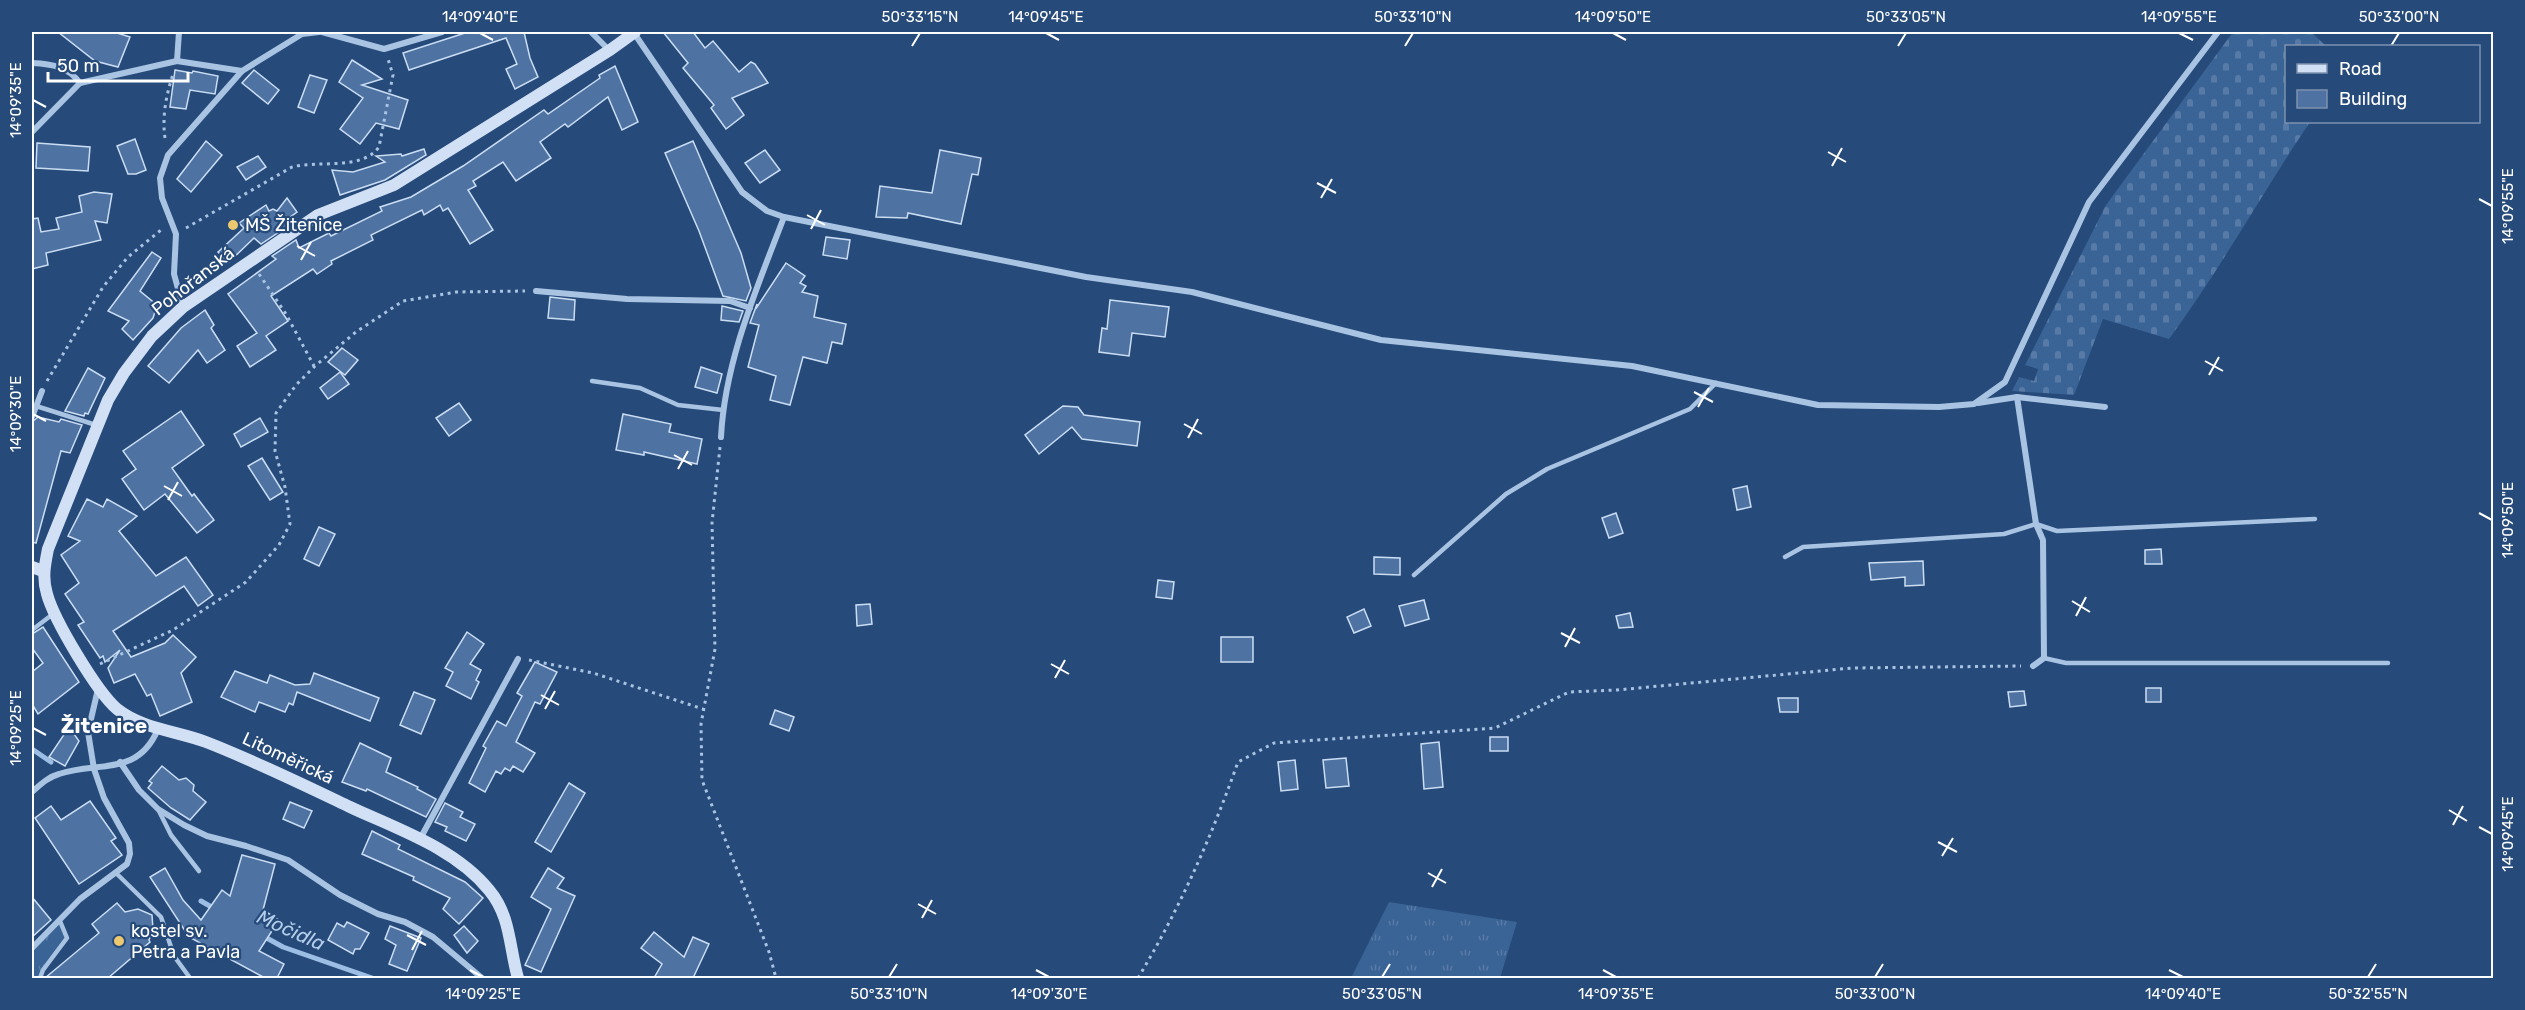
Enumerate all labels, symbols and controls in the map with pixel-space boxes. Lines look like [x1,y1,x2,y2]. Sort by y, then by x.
text: 14°09'40"E [442,8,518,26]
text: 50°33'15"N [882,8,958,26]
text: 14°09'45"E [1008,8,1084,26]
text: 50°33'10"N [1374,8,1452,26]
text: 14°09'50"E [1575,8,1651,26]
text: 50°33'05"N [1866,8,1946,26]
text: 14°09'55"E [2141,8,2217,26]
text: 50°33'00"N [2359,8,2439,26]
scale bar [48,45,188,83]
legend [2285,45,2480,123]
text: 50 m [57,55,100,77]
text: Road [2339,58,2382,80]
text: 14°09'35"E [7,62,25,138]
text: Building [2339,88,2407,110]
text: 14°09'55"E [2499,168,2517,244]
place label: MŠ Žitenice [245,214,342,236]
marker: MŠ Žitenice [226,218,240,232]
street label: Pohořanská [147,242,239,320]
text: 14°09'30"E [7,376,25,452]
text: 14°09'50"E [2499,482,2517,558]
text: 14°09'25"E [7,690,25,766]
district label: Žitenice [61,713,147,738]
street label: Litoměřická [239,727,337,789]
text: 14°09'45"E [2499,796,2517,872]
water label: Močidla [253,904,329,956]
place label: kostel sv. Petra a Pavla [131,920,240,963]
marker: kostel sv. Petra a Pavla [112,934,126,948]
text: 14°09'25"E [445,985,521,1003]
text: 50°33'10"N [850,985,928,1003]
text: 14°09'30"E [1011,985,1087,1003]
text: 50°33'05"N [1342,985,1422,1003]
text: 14°09'35"E [1578,985,1654,1003]
text: 50°33'00"N [1835,985,1915,1003]
text: 14°09'40"E [2145,985,2221,1003]
text: 50°32'55"N [2328,985,2408,1003]

